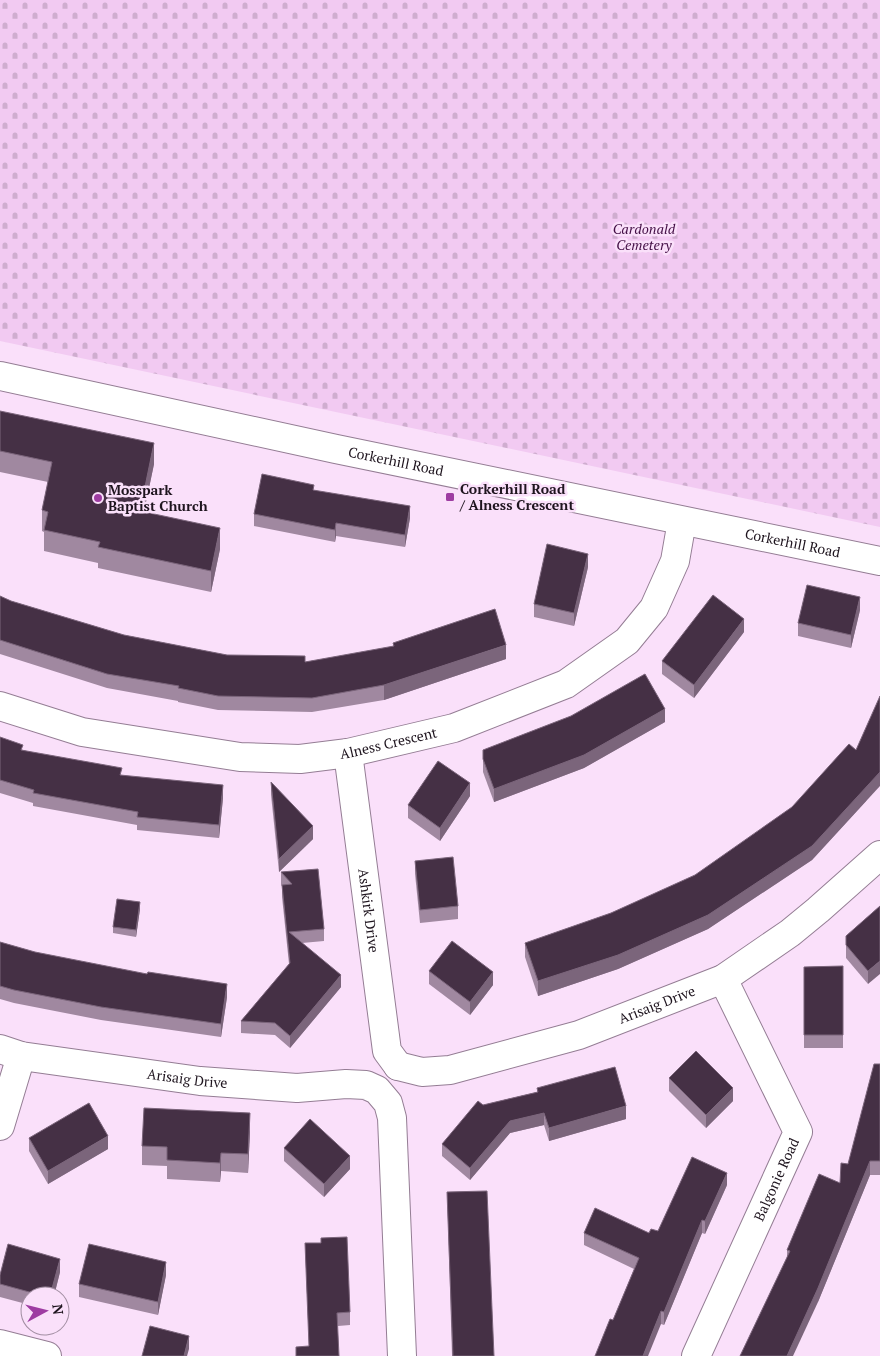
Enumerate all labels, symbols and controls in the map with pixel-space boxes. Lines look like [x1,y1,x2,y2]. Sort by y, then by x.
park label: Cardonald Cemetery [613,219,676,254]
street label: Corkerhill Road [347,442,446,480]
place label: Corkerhill Road / Alness Crescent [459,479,574,514]
place label: Mosspark Baptist Church [108,480,208,515]
marker: Corkerhill Road / Alness Crescent [444,491,456,503]
marker: Mosspark Baptist Church [92,492,104,504]
street label: Corkerhill Road [743,523,842,562]
street label: Alness Crescent [339,722,440,763]
street label: Ashkirk Drive [354,867,384,954]
street label: Arisaig Drive [616,981,698,1028]
street label: Arisaig Drive [146,1064,228,1092]
street label: Balgonie Road [749,1134,803,1224]
north arrow [20,1286,70,1336]
text: N [48,1303,69,1316]

